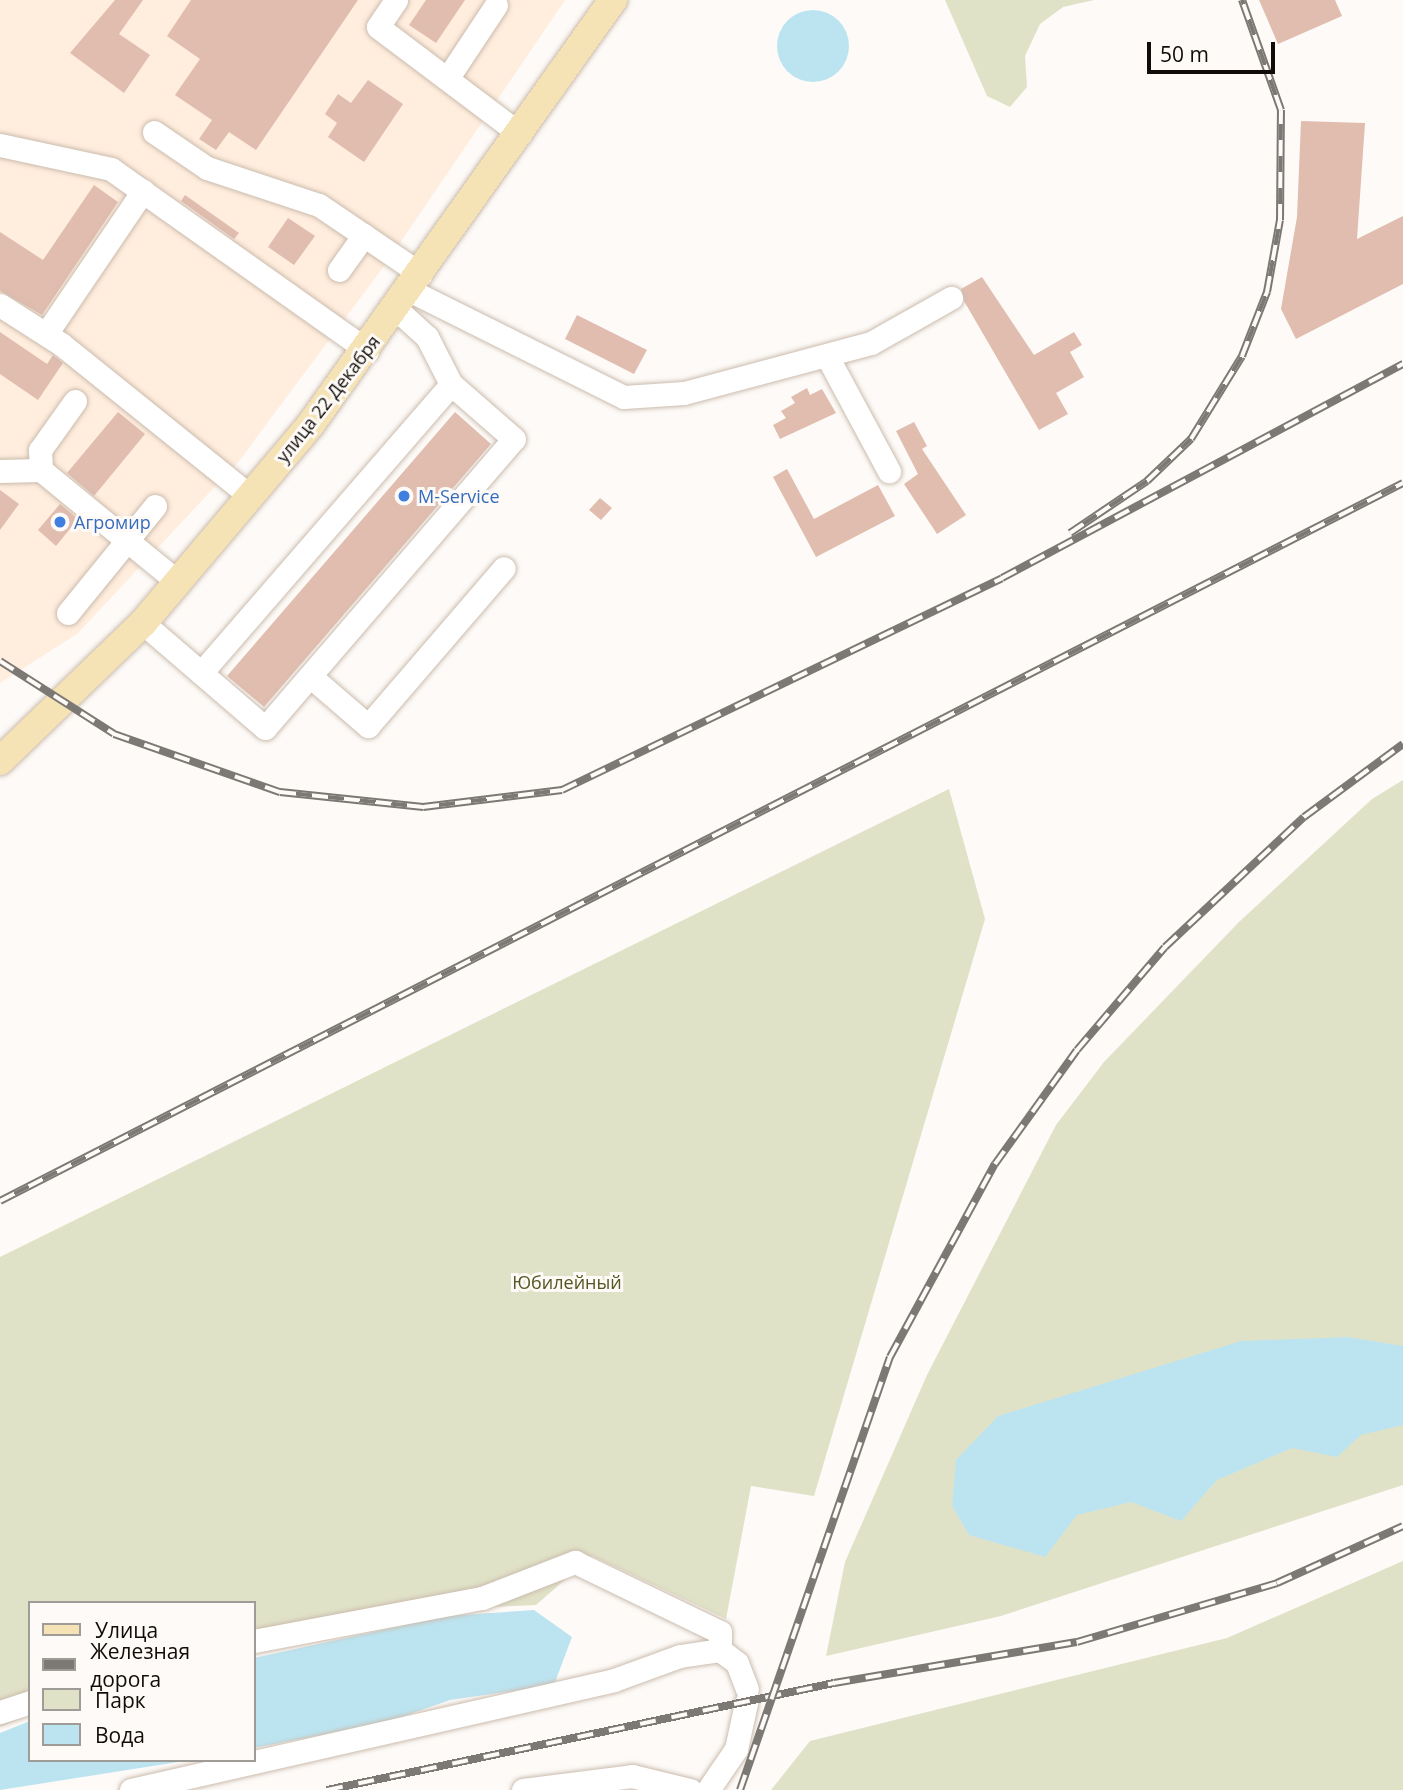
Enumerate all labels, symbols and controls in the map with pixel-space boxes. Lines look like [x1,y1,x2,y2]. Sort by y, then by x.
scale bar [1151,28,1279,72]
text: 50 m [1160,40,1209,68]
street label: улица 22 Декабря [272,331,384,467]
place label: M-Service [418,485,500,507]
marker: M-Service [396,488,412,504]
place label: Агромир [74,511,151,533]
marker: Агромир [52,514,68,530]
park label: Юбилейный [512,1271,622,1293]
legend [28,1601,256,1762]
text: Улица [95,1616,158,1644]
text: Железная дорога [90,1637,190,1693]
text: Парк [95,1686,146,1714]
text: Вода [95,1721,145,1749]

